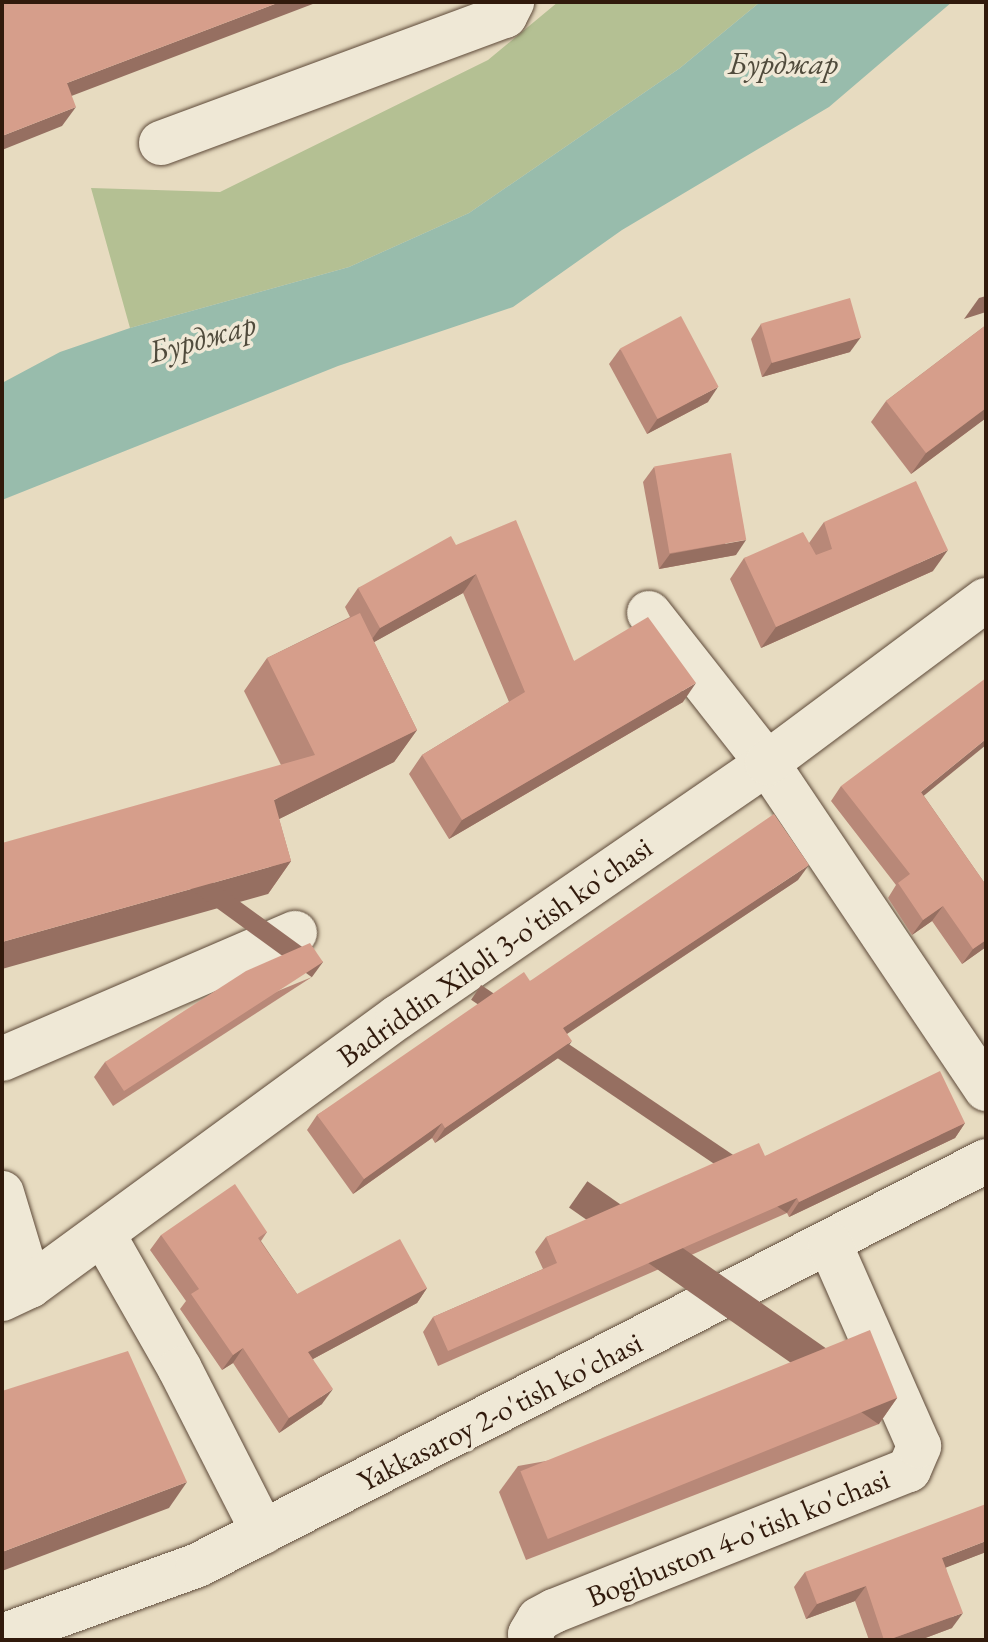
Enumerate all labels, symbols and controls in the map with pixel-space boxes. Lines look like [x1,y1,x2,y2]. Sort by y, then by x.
water label: Бурджар [728,44,838,82]
water label: Бурджар [144,304,260,372]
street label: Badriddin Xiloli 3-o'tish ko'chasi [331,830,659,1074]
street label: Yakkasaroy 2-o'tish ko'chasi [352,1325,648,1499]
street label: Bogibuston 4-o'tish ko'chasi [582,1461,894,1615]

